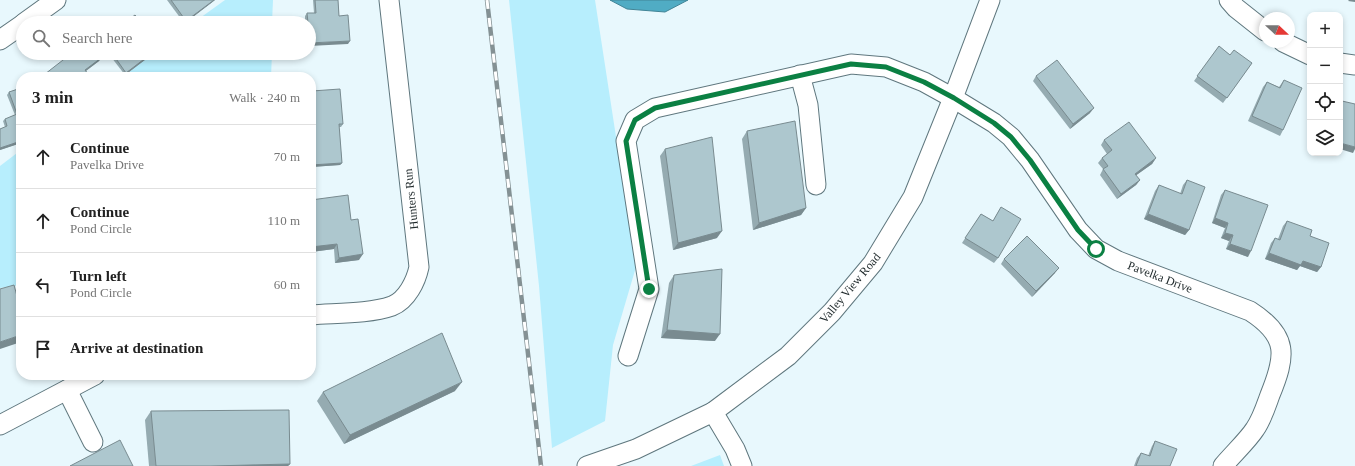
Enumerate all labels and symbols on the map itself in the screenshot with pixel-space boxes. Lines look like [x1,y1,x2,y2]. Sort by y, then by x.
north arrow [1259,12,1295,48]
street label: Hunters Run [401,168,421,230]
route start [1087,240,1105,258]
street label: Valley View Road [817,250,883,326]
street label: Pavelka Drive [1126,258,1194,296]
route end [640,280,658,298]

